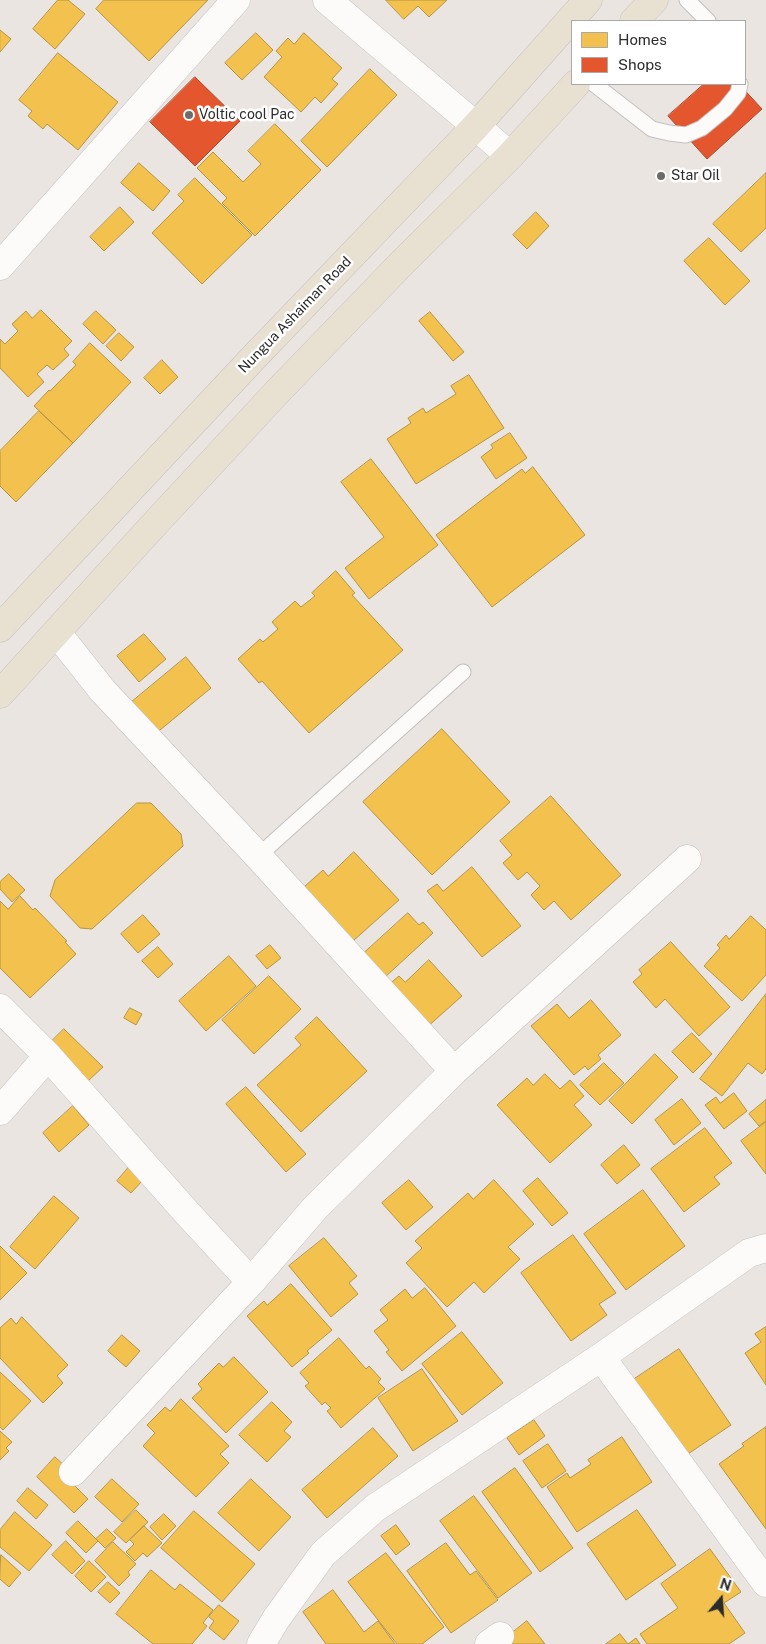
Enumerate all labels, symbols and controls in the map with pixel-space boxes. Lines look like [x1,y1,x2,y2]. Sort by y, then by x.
legend [571,20,746,85]
text: Homes [618,31,667,48]
text: Shops [618,56,662,73]
place label: Voltic cool Pac [199,107,294,123]
marker: Voltic cool Pac [183,109,195,121]
place label: Star Oil [671,168,720,184]
marker: Star Oil [655,170,667,182]
street label: Nungua Ashaiman Road [235,253,355,377]
north arrow [696,1574,746,1624]
text: N [718,1575,733,1594]

